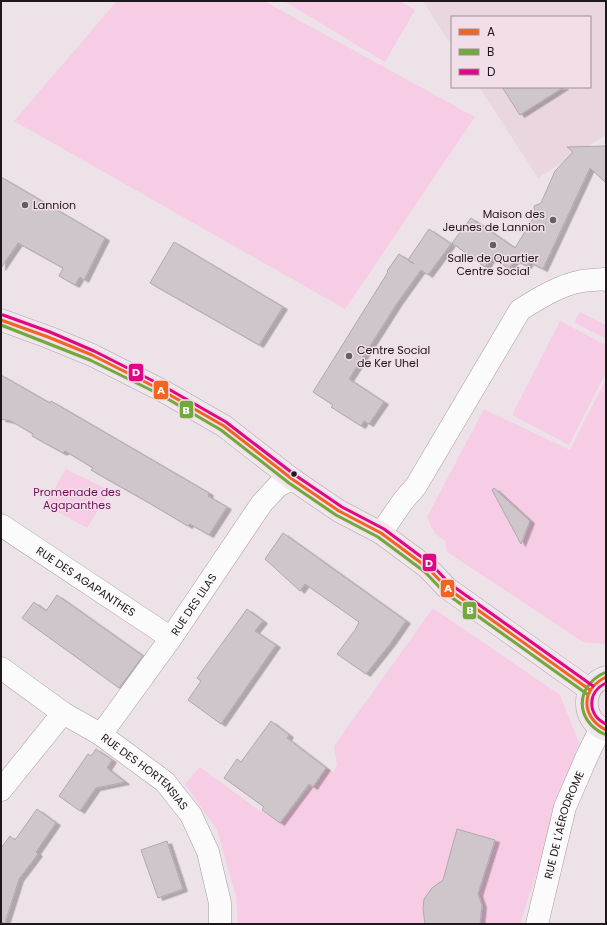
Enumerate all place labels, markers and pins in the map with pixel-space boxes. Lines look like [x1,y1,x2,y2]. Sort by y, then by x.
place label: Lannion [33,197,76,213]
marker: Lannion [20,200,30,210]
place label: Maison des Jeunes de Lannion [443,206,545,235]
marker: Maison des Jeunes de Lannion [548,215,558,225]
marker: Salle de Quartier Centre Social [488,240,498,250]
place label: Salle de Quartier Centre Social [447,250,539,279]
place label: Centre Social de Ker Uhel [357,342,430,371]
marker: Centre Social de Ker Uhel [344,351,354,361]
unlabelled marker [289,469,299,479]

